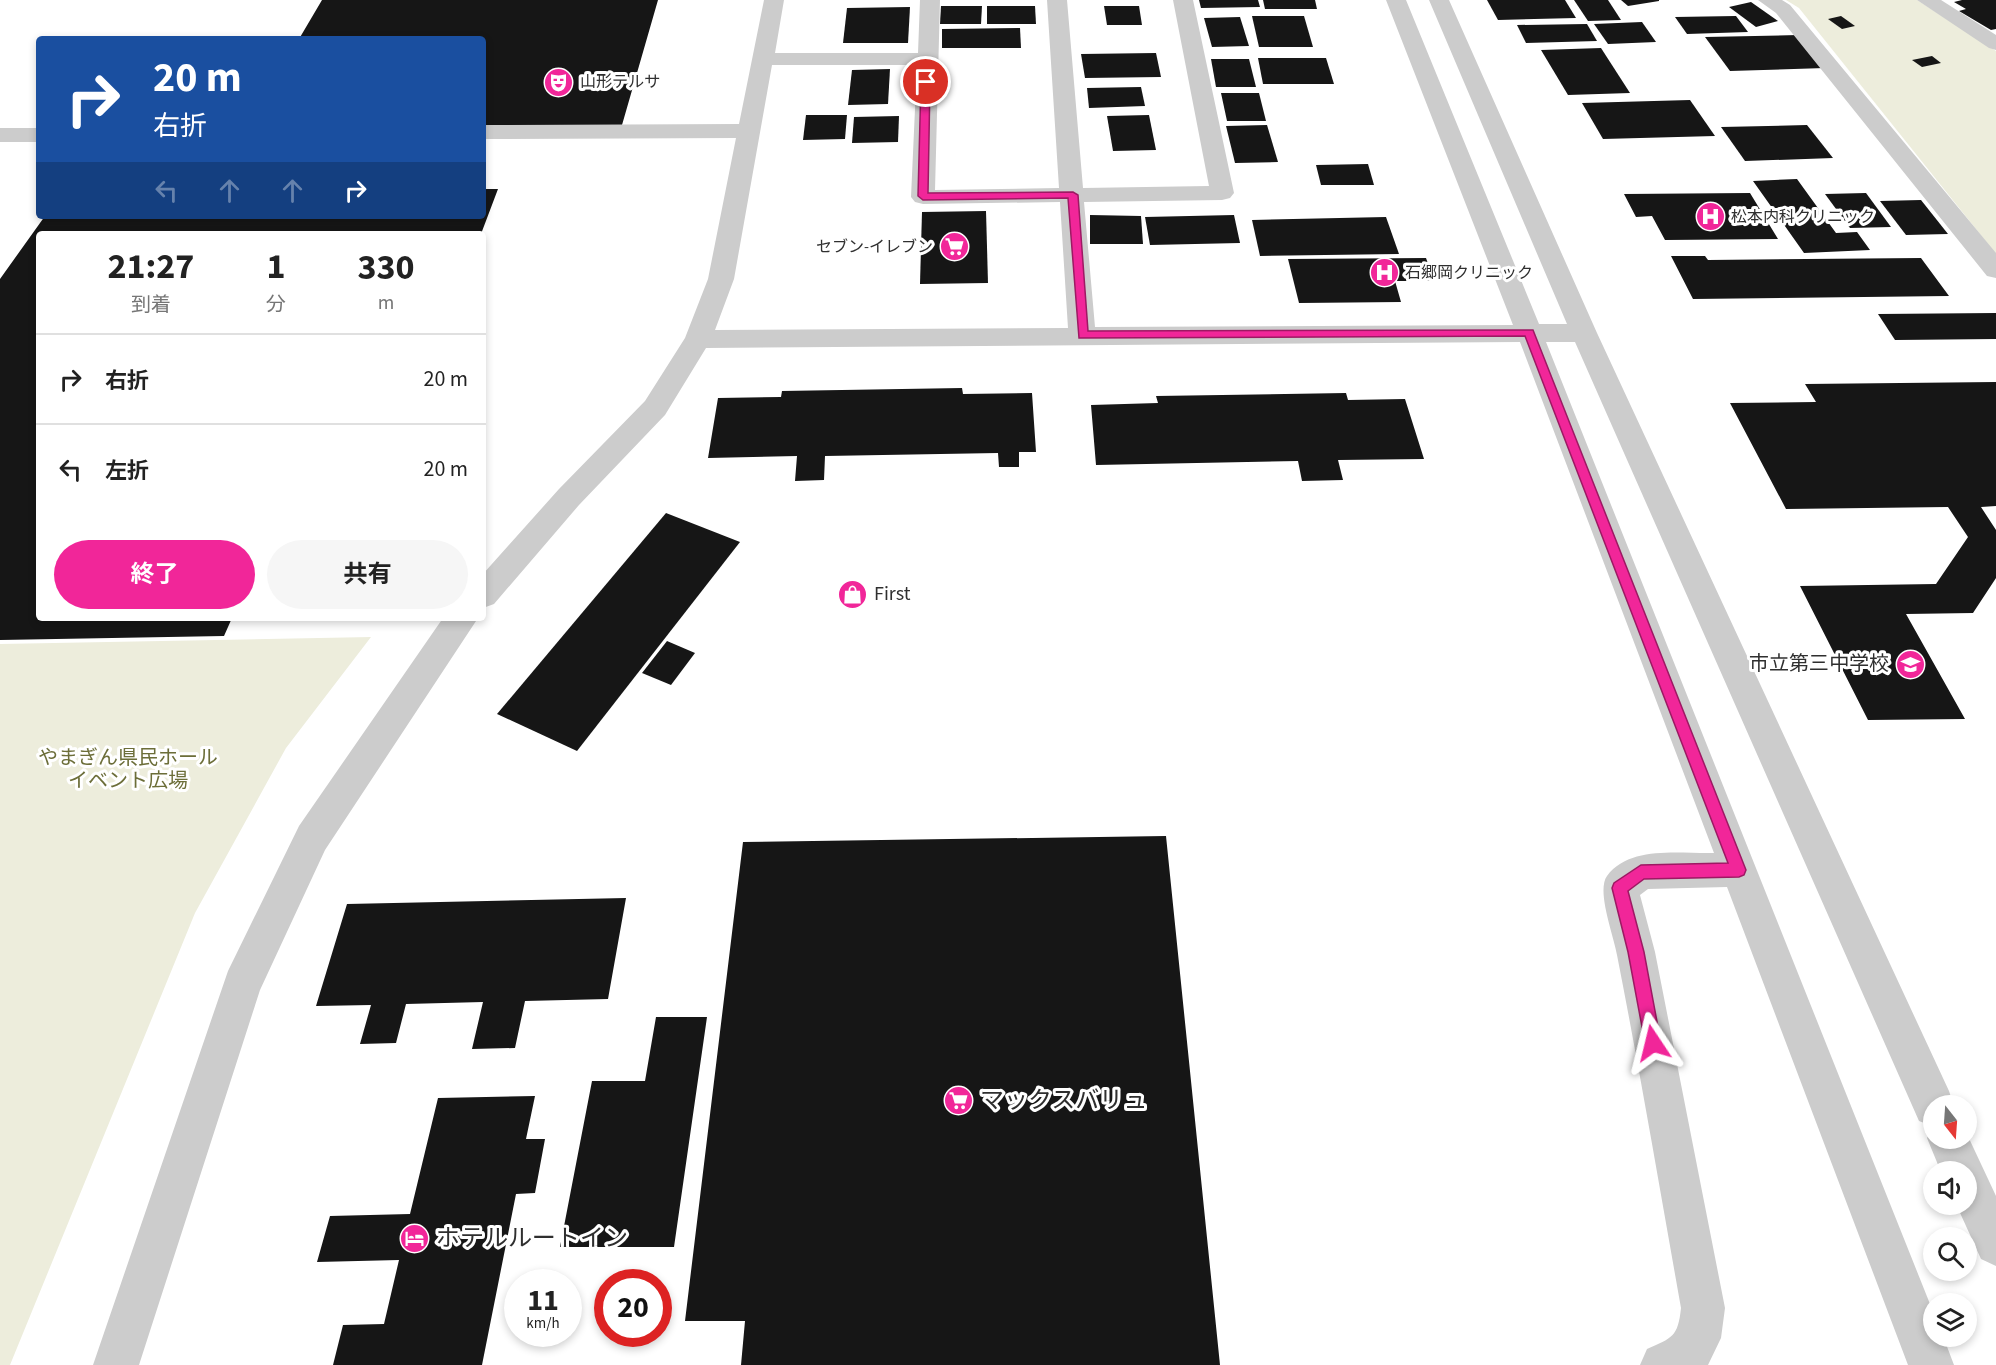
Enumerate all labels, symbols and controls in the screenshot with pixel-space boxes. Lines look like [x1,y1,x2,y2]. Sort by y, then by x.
text: 20 m [153,48,242,108]
pin [900,56,951,107]
icon: right [54,60,132,138]
icon: arrive [909,65,942,98]
theatre icon: 山形テルサ [543,66,575,98]
place label: 山形テルサ [580,71,660,93]
text: 右折 [153,107,207,146]
icon: left [150,174,183,207]
icon: ahead [213,174,246,207]
icon: ahead [276,174,309,207]
icon: right [339,174,372,207]
hospital icon: 松本内科クリニック [1694,201,1726,233]
place label: 松本内科クリニック [1731,206,1875,228]
supermarket icon: セブン-イレブン [938,231,970,263]
place label: セブン-イレブン [816,236,933,258]
text: 21:27 [108,241,194,292]
text: 1 [266,241,285,292]
text: 330 [357,242,414,293]
hospital icon: 石郷岡クリニック [1368,257,1400,289]
place label: 石郷岡クリニック [1405,262,1533,284]
text: m [378,289,394,317]
text: 到着 [131,291,171,319]
text: 分 [266,291,286,319]
icon: right [54,363,87,396]
text: 20 m [423,363,468,395]
text: 右折 [105,365,149,397]
icon: left [54,453,87,486]
text: 20 m [423,453,468,485]
text: 左折 [105,455,149,487]
button: 終了 [54,540,255,609]
button: 共有 [267,540,468,609]
shop icon: First [837,578,869,610]
place label: First [874,580,911,608]
school or university icon: 市立第三中学校 [1894,648,1926,680]
place label: 市立第三中学校 [1749,650,1889,678]
park label: やまぎん県民ホール イベント広場 [38,744,218,795]
position arrow [1621,1011,1685,1075]
place label: マックスバリュ [980,1083,1147,1118]
supermarket icon: マックスバリュ [943,1084,975,1116]
north arrow [1923,1095,1977,1149]
map controls [1923,1095,1977,1347]
button: sound [1923,1161,1977,1215]
place label: ホテルルートイン [436,1221,628,1256]
hotel icon: ホテルルートイン [399,1222,431,1254]
button: search [1923,1227,1977,1281]
speed limit sign: 20 [594,1269,672,1347]
text: 11 [527,1279,559,1322]
button: layers [1923,1293,1977,1347]
text: km/h [526,1313,560,1334]

